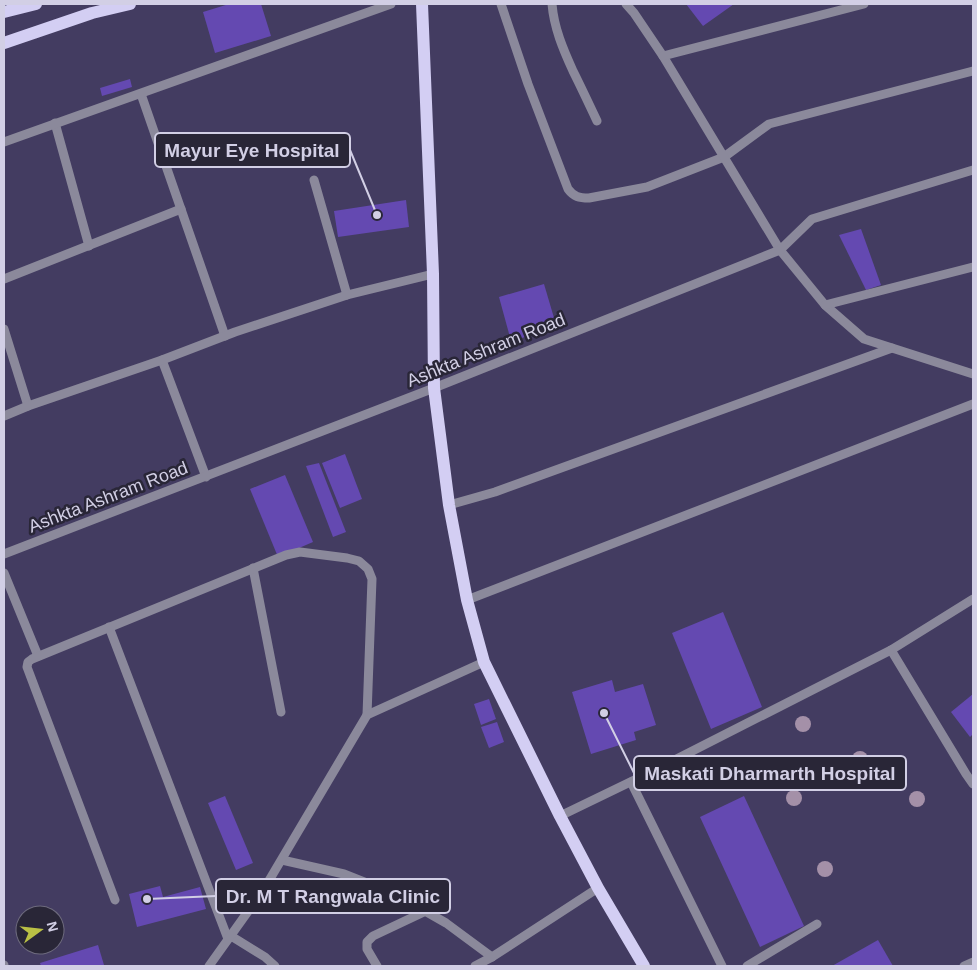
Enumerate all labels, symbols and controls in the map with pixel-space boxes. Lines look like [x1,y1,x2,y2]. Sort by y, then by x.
callout: Mayur Eye Hospital [155,133,350,167]
text: Mayur Eye Hospital [164,140,340,161]
street label: Ashkta Ashram Road [404,309,568,391]
street label: Ashkta Ashram Road [25,457,191,537]
callout: Maskati Dharmarth Hospital [634,756,906,790]
text: Maskati Dharmarth Hospital [644,763,896,784]
callout: Dr. M T Rangwala Clinic [216,879,450,913]
text: Dr. M T Rangwala Clinic [226,886,441,907]
north arrow [15,905,65,955]
text: N [44,920,62,934]

